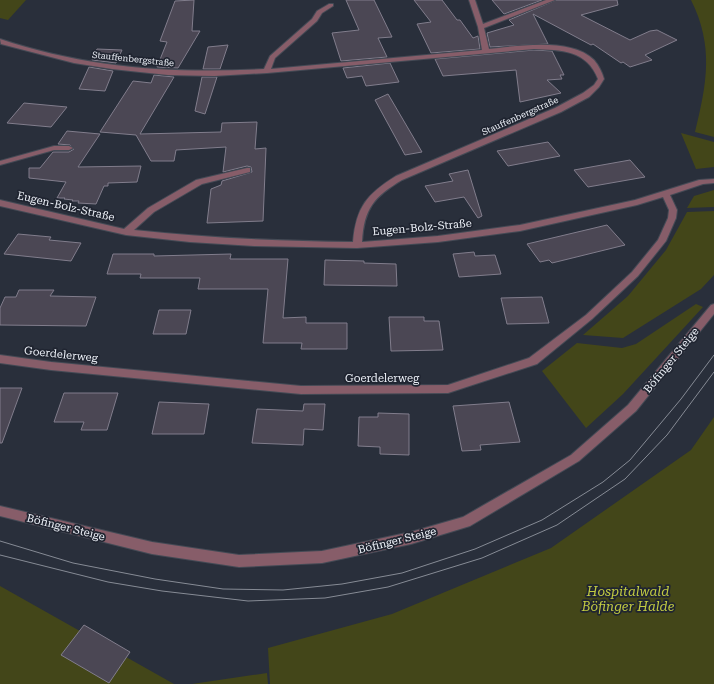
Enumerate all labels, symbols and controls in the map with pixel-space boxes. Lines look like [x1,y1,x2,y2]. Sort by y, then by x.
street label: Stauffenbergstraße [91,50,175,68]
street label: Stauffenbergstraße [480,95,560,137]
street label: Eugen-Bolz-Straße [16,189,116,224]
street label: Eugen-Bolz-Straße [372,217,472,238]
street label: Böfinger Steige [641,325,702,396]
street label: Goerdelerweg [23,344,99,365]
street label: Goerdelerweg [345,372,420,385]
street label: Böfinger Steige [25,511,106,543]
street label: Böfinger Steige [357,524,438,556]
park label: Hospitalwald Böfinger Halde [581,584,675,614]

